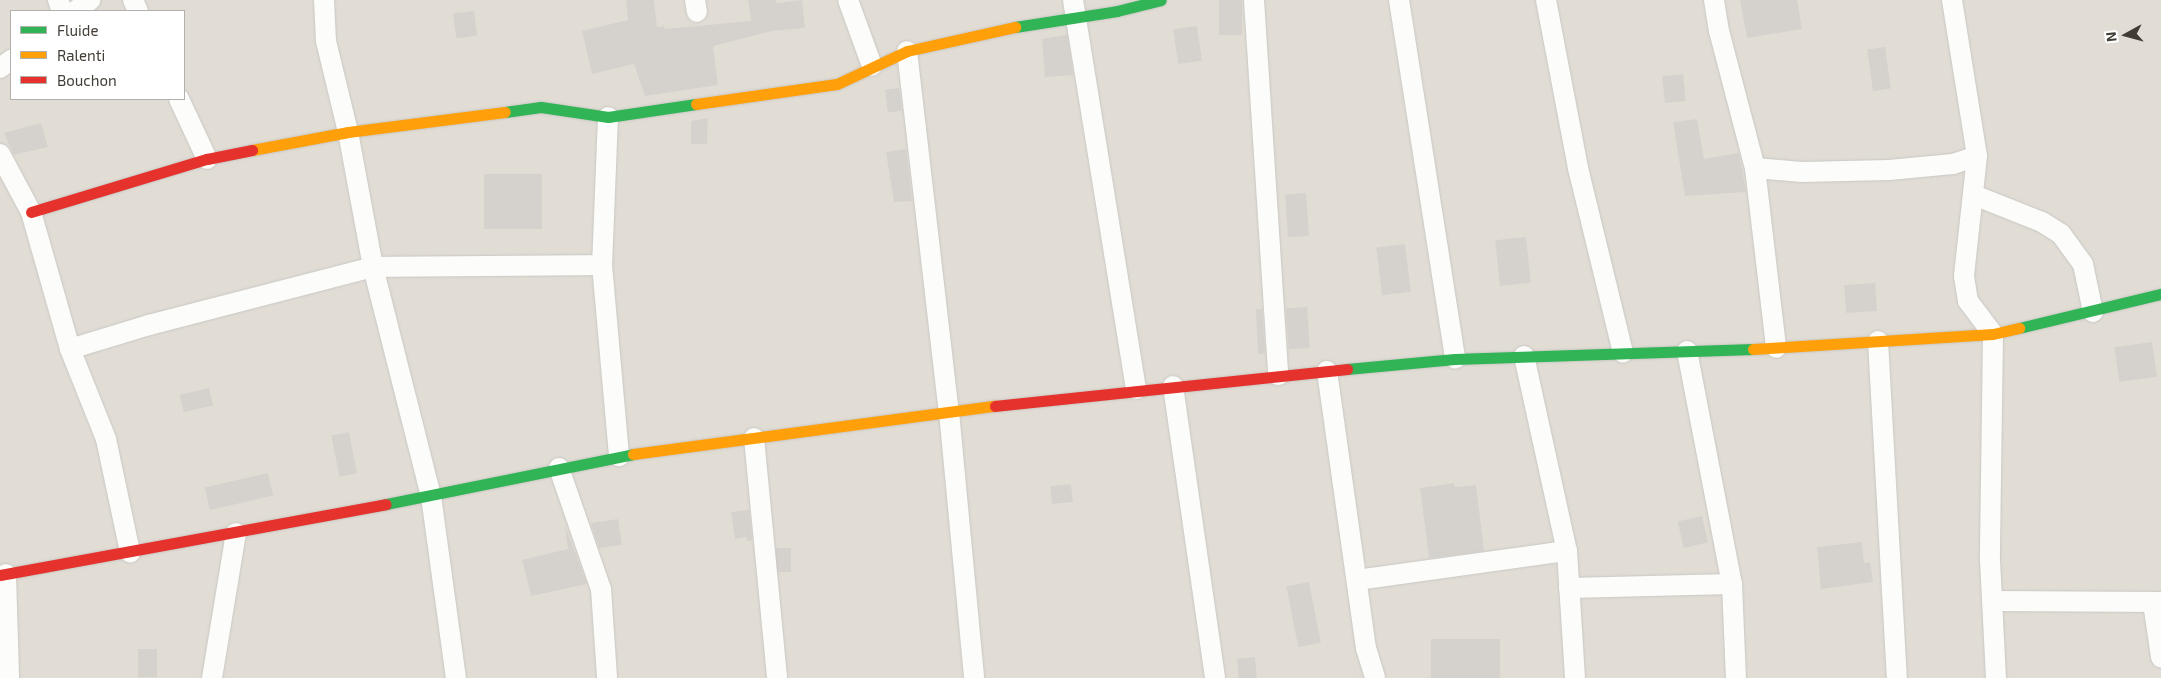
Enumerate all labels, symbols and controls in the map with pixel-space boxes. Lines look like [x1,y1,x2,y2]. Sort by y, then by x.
legend [10,10,185,100]
north arrow [2101,10,2151,60]
text: Fluide [57,21,98,39]
text: N [2102,31,2120,43]
text: Ralenti [57,46,105,64]
text: Bouchon [57,71,117,89]

